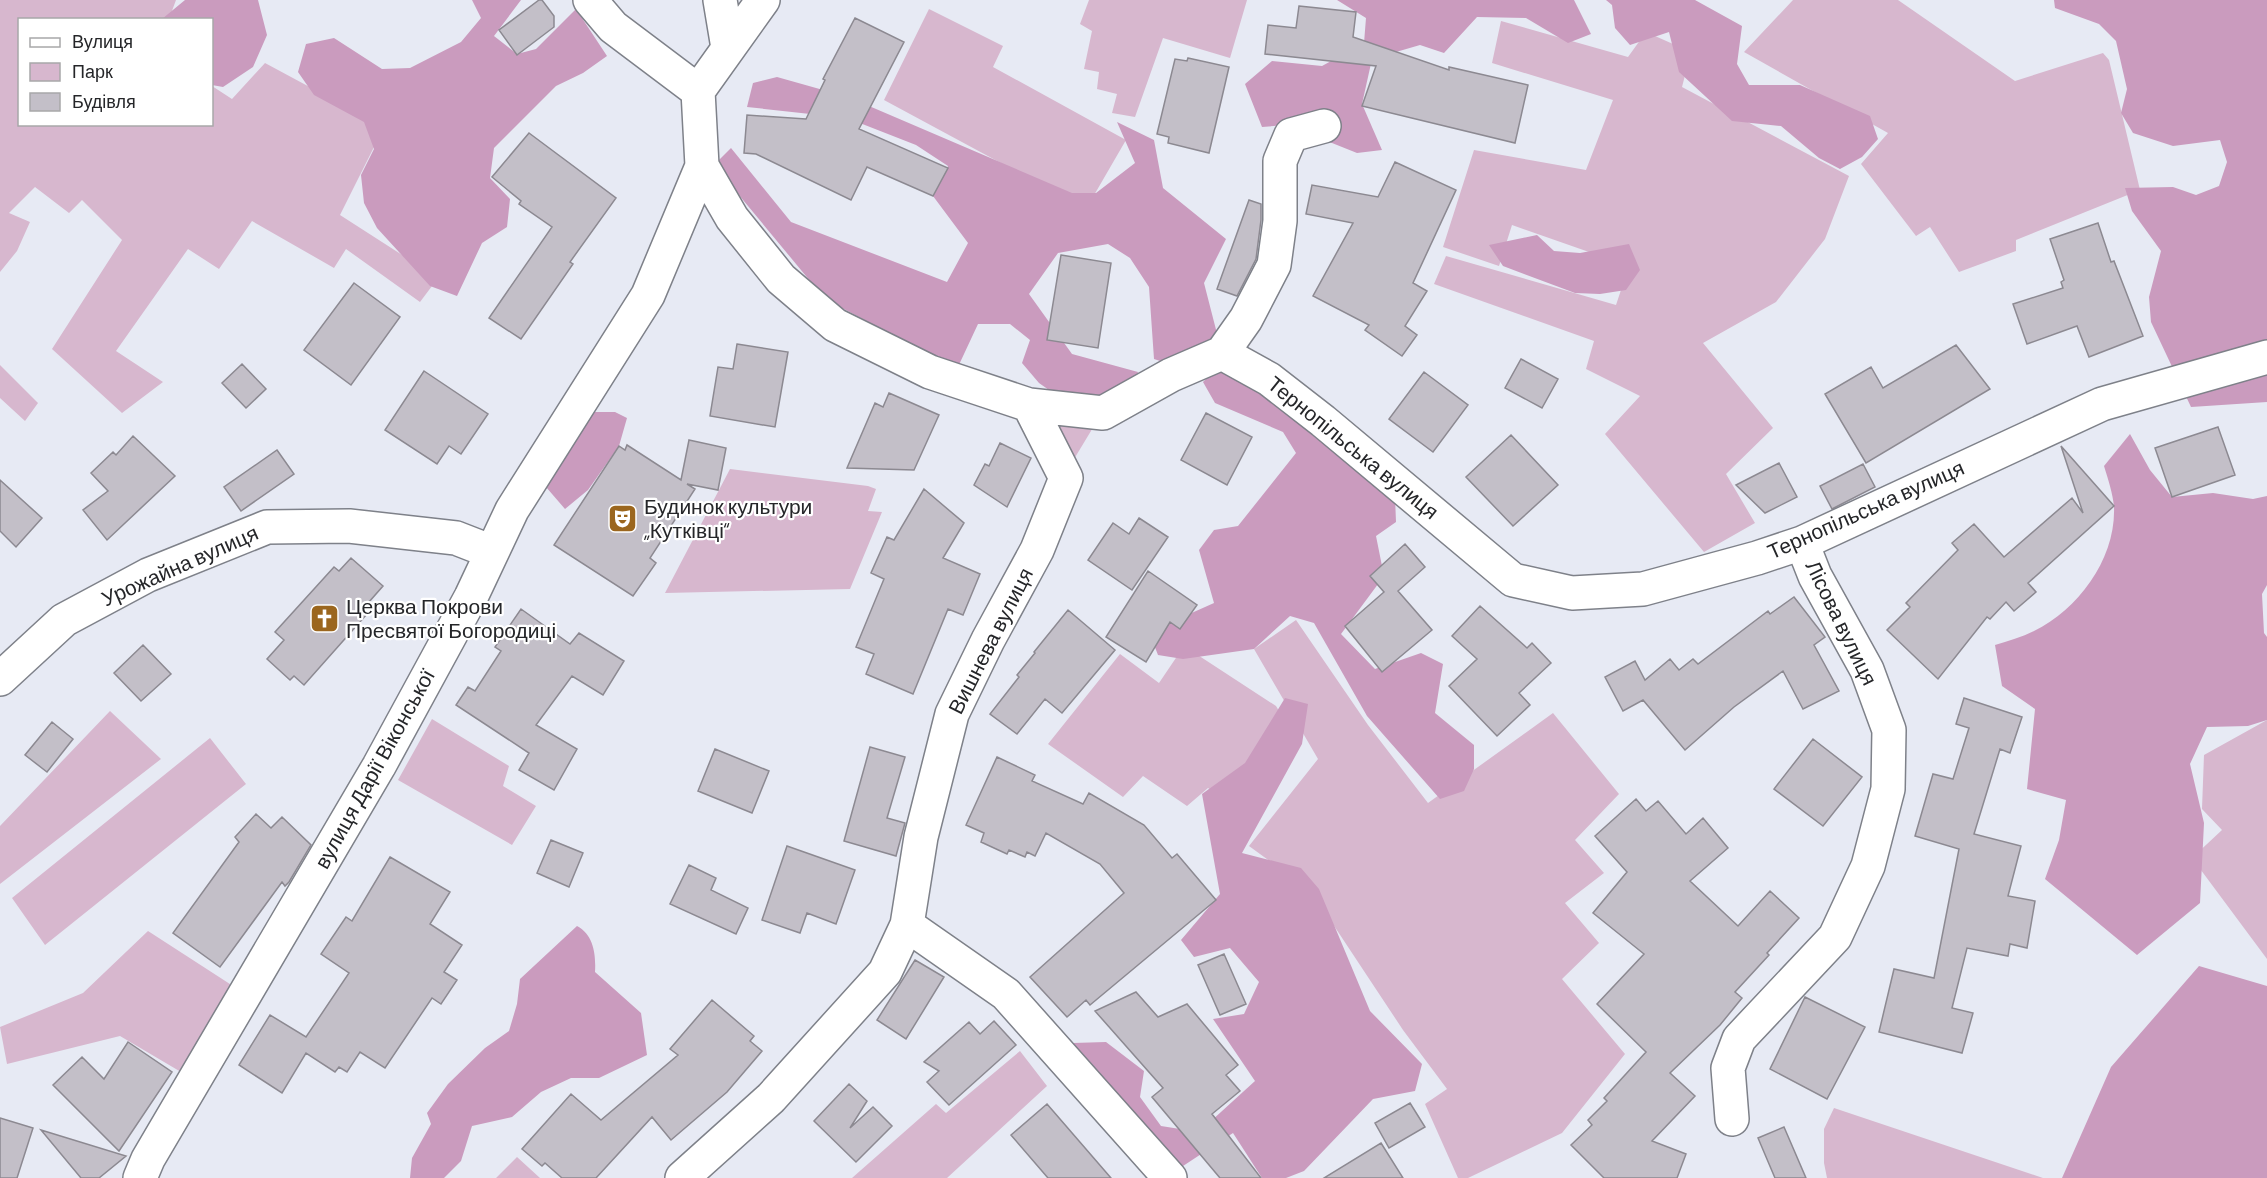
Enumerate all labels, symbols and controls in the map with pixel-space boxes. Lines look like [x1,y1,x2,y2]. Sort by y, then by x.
legend [18,18,213,126]
text: Вулиця [72,30,133,52]
text: Парк [72,60,113,82]
text: Будівля [72,90,136,112]
street label: Тернопільська вулиця [1263,370,1444,523]
street label: Тернопільська вулиця [1763,454,1968,563]
place label: Будинок культури „Кутківці“ [644,493,812,542]
theatre icon: Будинок культури „Кутківці“ [607,503,639,535]
street label: Урожайна вулиця [97,519,261,610]
street label: Лісова вулиця [1801,556,1883,689]
street label: Вишнева вулиця [942,563,1037,718]
place label: Церква Покрови Пресвятої Богородиці [346,593,556,642]
church icon: Церква Покрови Пресвятої Богородиці [309,603,341,635]
street label: вулиця Дарії Віконської [308,664,439,872]

